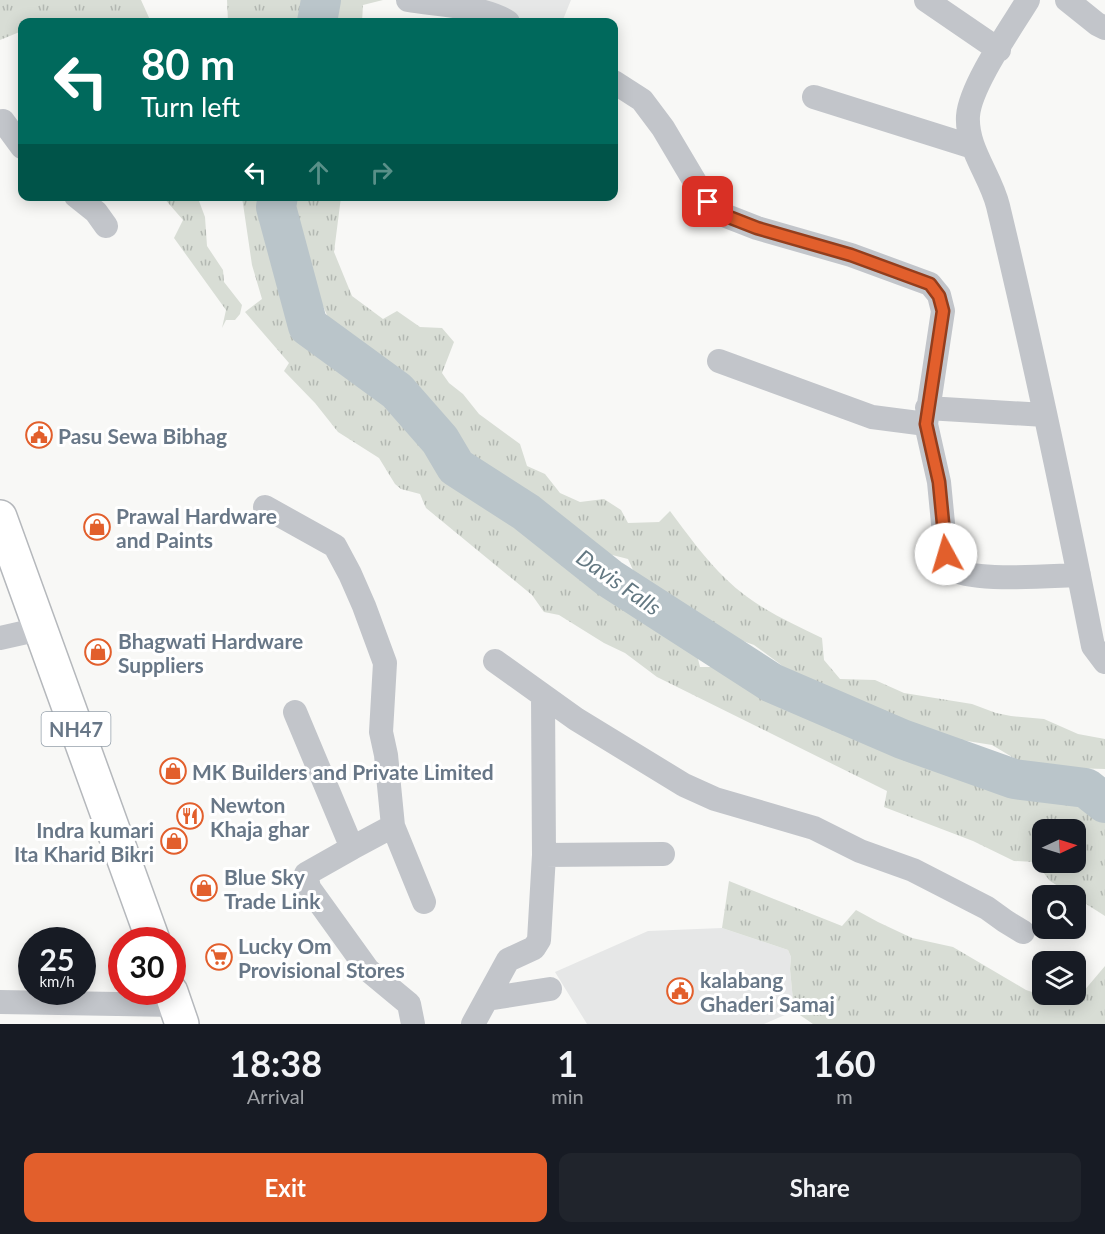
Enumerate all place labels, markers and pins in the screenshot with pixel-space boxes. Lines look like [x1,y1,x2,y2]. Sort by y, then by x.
pin [682,176,733,227]
public building icon: Pasu Sewa Bibhag [24,420,54,450]
place label: Pasu Sewa Bibhag [58,423,227,448]
place label: Prawal Hardware and Paints [116,503,277,552]
shop icon: Prawal Hardware and Paints [82,512,112,542]
place label: Bhagwati Hardware Suppliers [118,628,303,677]
shop icon: Bhagwati Hardware Suppliers [83,637,113,667]
shop icon: MK Builders and Private Limited [158,756,188,786]
place label: MK Builders and Private Limited [192,759,494,784]
place label: Newton Khaja ghar [210,792,310,841]
restaurant icon: Newton Khaja ghar [175,801,205,831]
place label: Indra kumari Ita Kharid Bikri [14,817,154,866]
shop icon: Indra kumari Ita Kharid Bikri [159,826,189,856]
place label: Blue Sky Trade Link [224,864,321,913]
shop icon: Blue Sky Trade Link [189,873,219,903]
place label: Lucky Om Provisional Stores [238,933,405,982]
supermarket icon: Lucky Om Provisional Stores [204,942,234,972]
place label: kalabang Ghaderi Samaj [700,967,835,1016]
public building icon: kalabang Ghaderi Samaj [665,976,695,1006]

